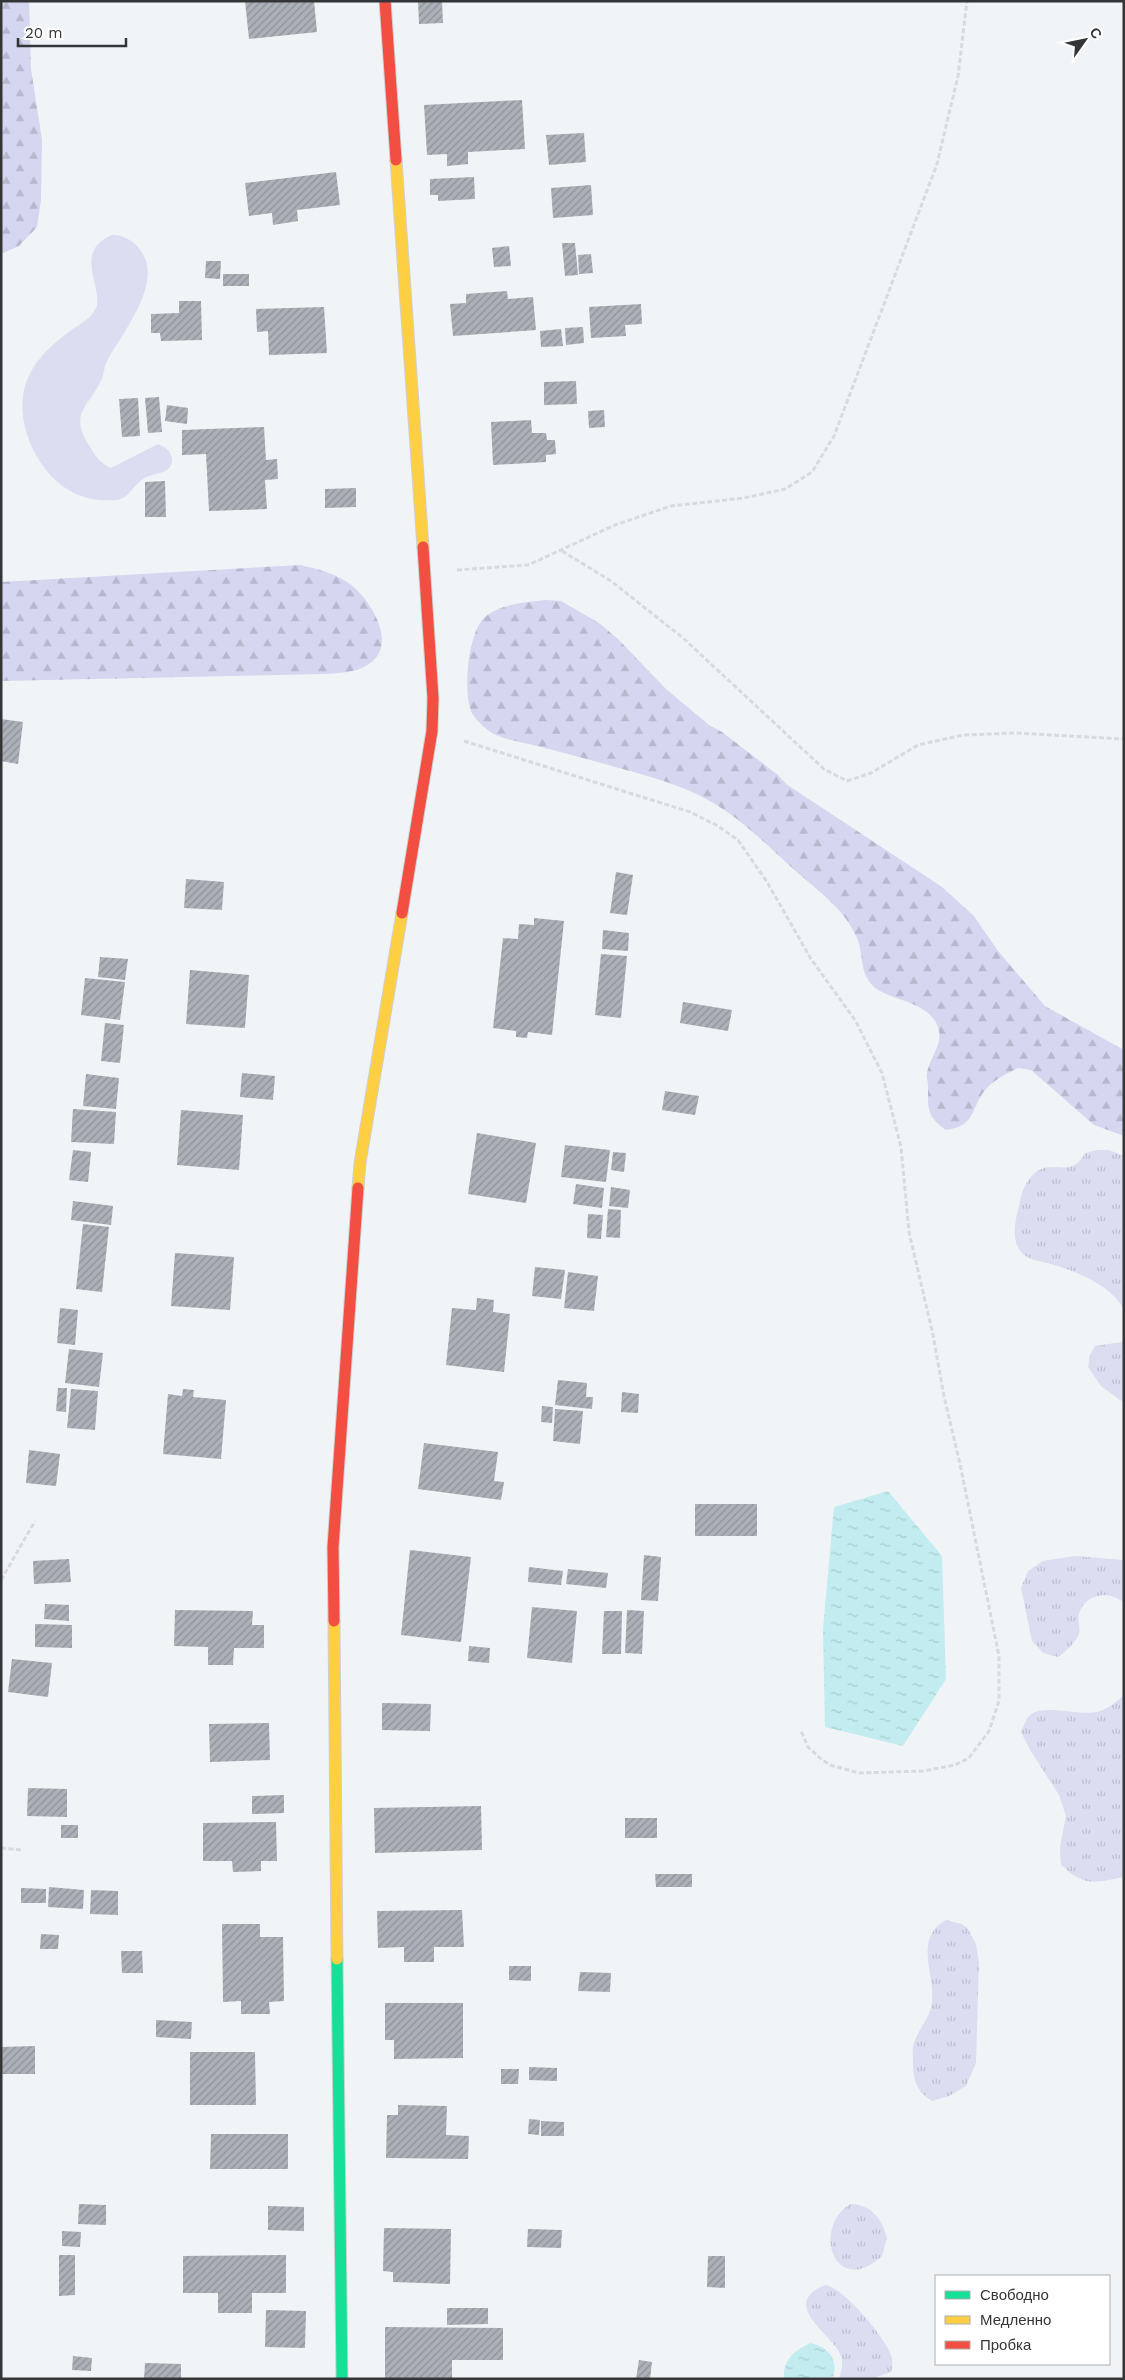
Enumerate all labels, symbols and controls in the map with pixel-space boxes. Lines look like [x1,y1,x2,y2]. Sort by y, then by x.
scale bar [18,15,125,47]
north arrow [1060,15,1110,65]
text: 20 m [25,24,63,42]
text: С [1086,24,1105,42]
legend [935,2275,1110,2365]
text: Свободно [980,2286,1049,2304]
text: Медленно [980,2311,1051,2329]
text: Пробка [980,2336,1032,2354]

